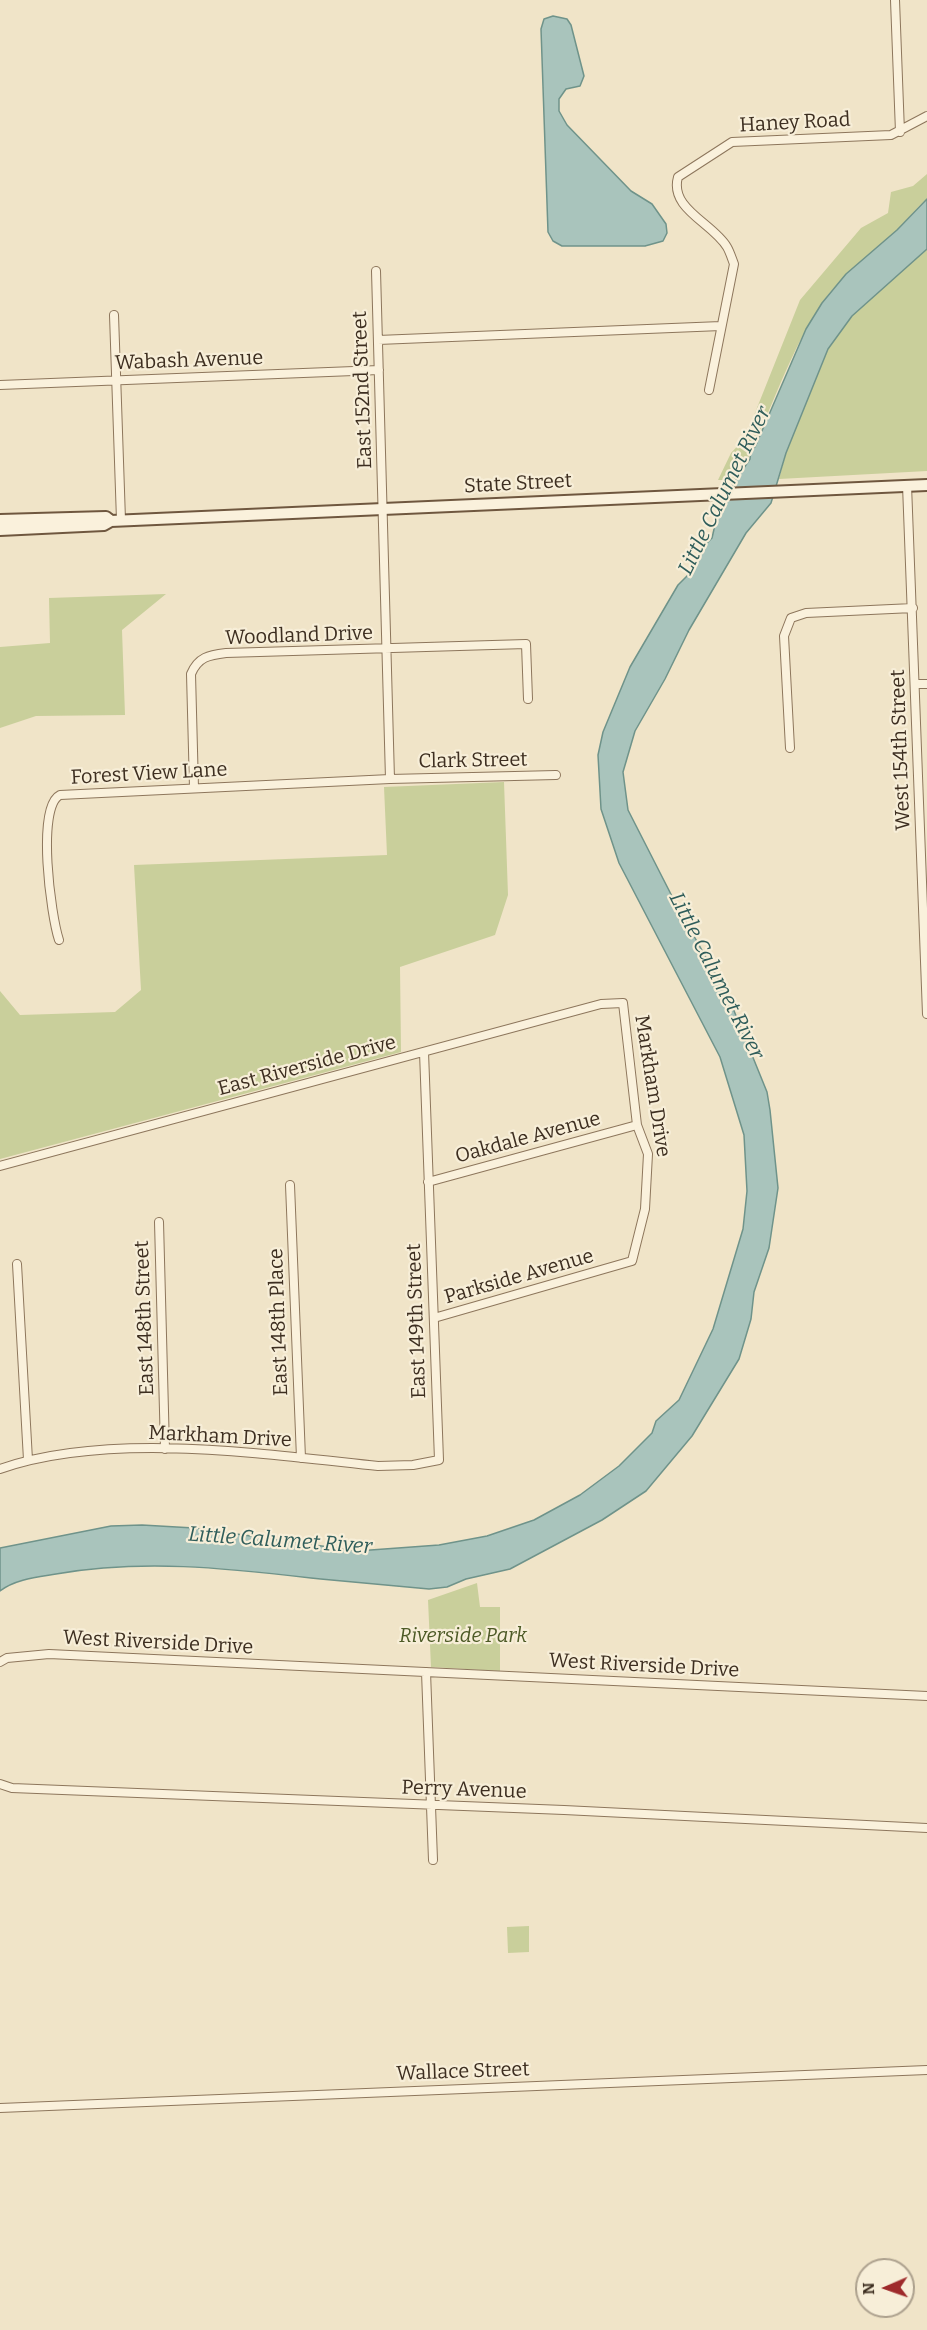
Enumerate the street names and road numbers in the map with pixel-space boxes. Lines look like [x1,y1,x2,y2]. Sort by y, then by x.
street label: Haney Road [739,108,851,138]
street label: East 152nd Street [348,311,378,469]
street label: Wabash Avenue [114,346,264,376]
street label: State Street [463,469,573,499]
street label: Woodland Drive [225,621,373,651]
street label: West 154th Street [886,669,916,831]
street label: Clark Street [418,748,528,774]
street label: Forest View Lane [70,758,228,790]
street label: Markham Drive [629,1013,675,1159]
street label: East Riverside Drive [215,1031,399,1101]
street label: Oakdale Avenue [453,1107,603,1169]
street label: East 148th Street [130,1240,160,1396]
street label: East 149th Street [402,1243,432,1399]
street label: Parkside Avenue [442,1244,596,1310]
street label: East 148th Place [264,1248,294,1396]
street label: Markham Drive [148,1421,292,1453]
street label: West Riverside Drive [62,1626,254,1660]
street label: West Riverside Drive [548,1649,740,1683]
street label: Perry Avenue [401,1776,527,1804]
street label: Wallace Street [396,2058,530,2086]

